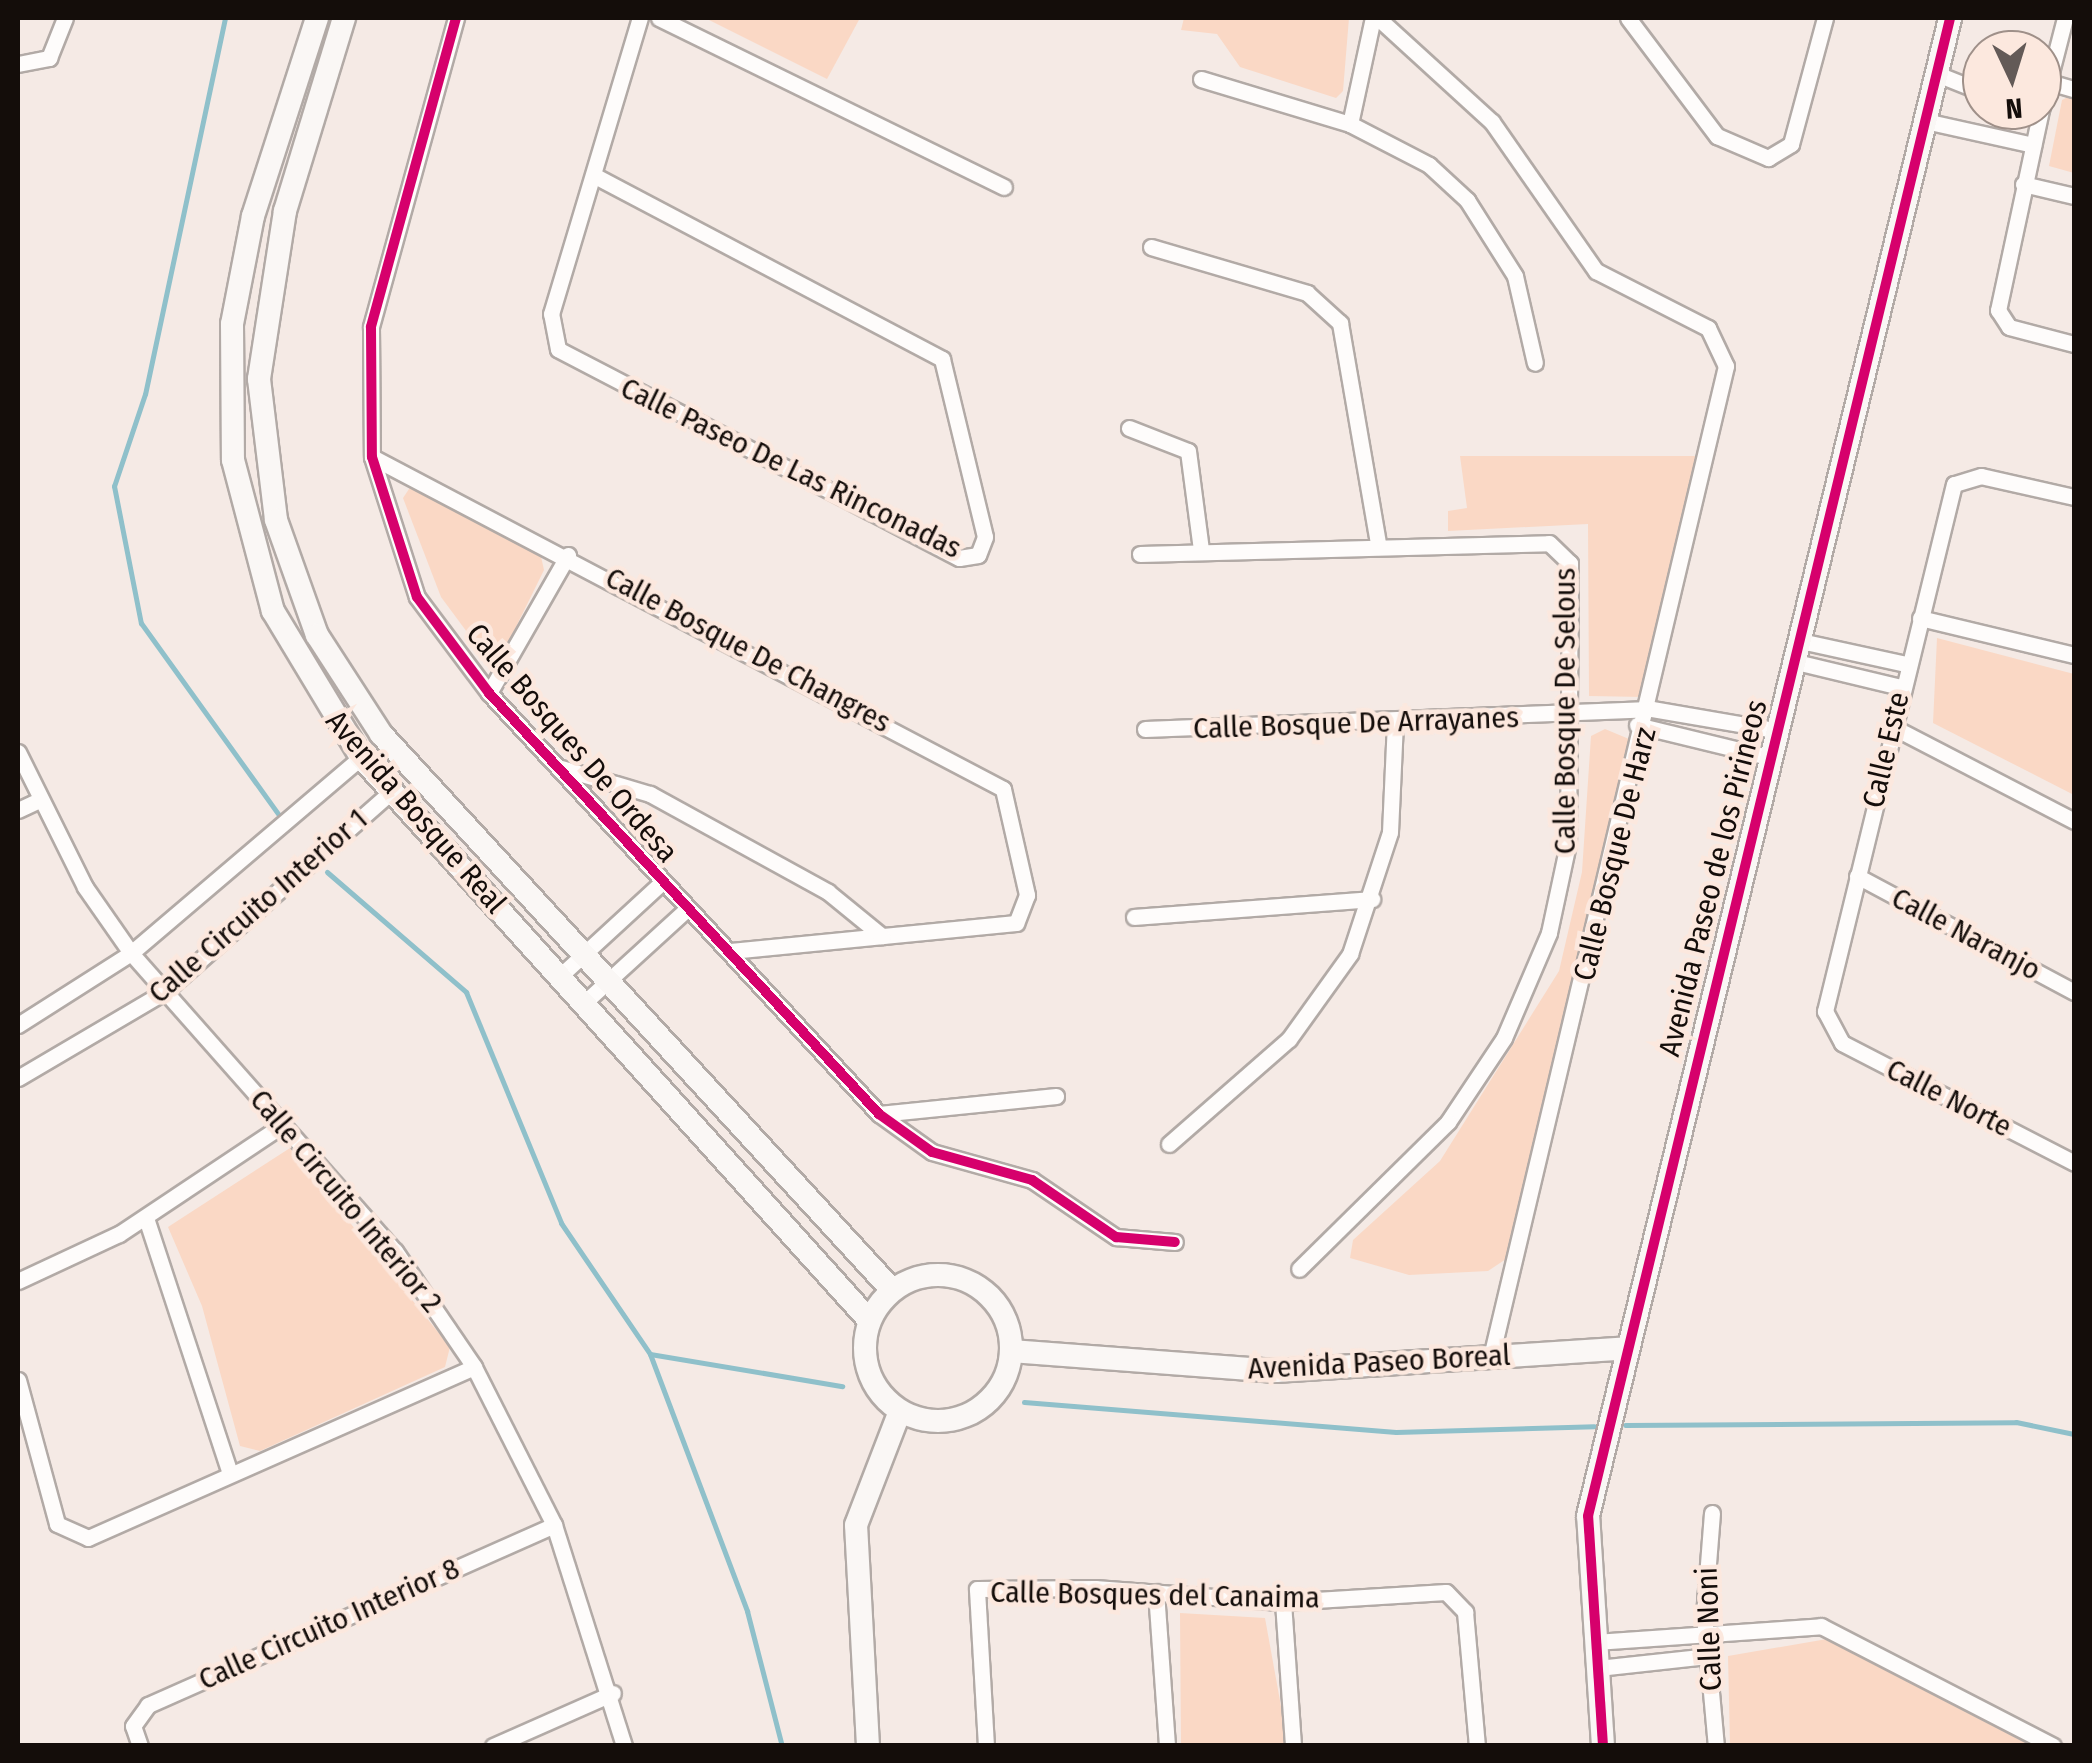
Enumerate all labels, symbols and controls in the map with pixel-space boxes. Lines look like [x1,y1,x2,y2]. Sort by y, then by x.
north arrow [1962,30,2062,130]
text: N [2004,91,2024,125]
street label: Calle Paseo De Las Rinconadas [615,370,967,566]
street label: Calle Bosque De Changres [599,560,897,740]
street label: Calle Bosque De Selous [1547,568,1583,854]
street label: Calle Bosques De Ordesa [459,616,685,870]
street label: Calle Este [1855,689,1917,811]
street label: Avenida Paseo de los Pirineos [1651,696,1775,1060]
street label: Calle Bosque De Arrayanes [1192,699,1520,747]
street label: Avenida Bosque Real [318,703,514,921]
street label: Calle Bosque De Harz [1566,724,1664,984]
street label: Calle Circuito Interior 1 [141,801,375,1011]
street label: Calle Naranjo [1886,880,2046,988]
street label: Calle Norte [1880,1051,2018,1145]
street label: Calle Circuito Interior 2 [242,1082,450,1320]
street label: Avenida Paseo Boreal [1247,1337,1511,1387]
street label: Calle Circuito Interior 8 [193,1550,465,1698]
street label: Calle Noni [1689,1566,1729,1692]
street label: Calle Bosques del Canaima [990,1574,1320,1616]

